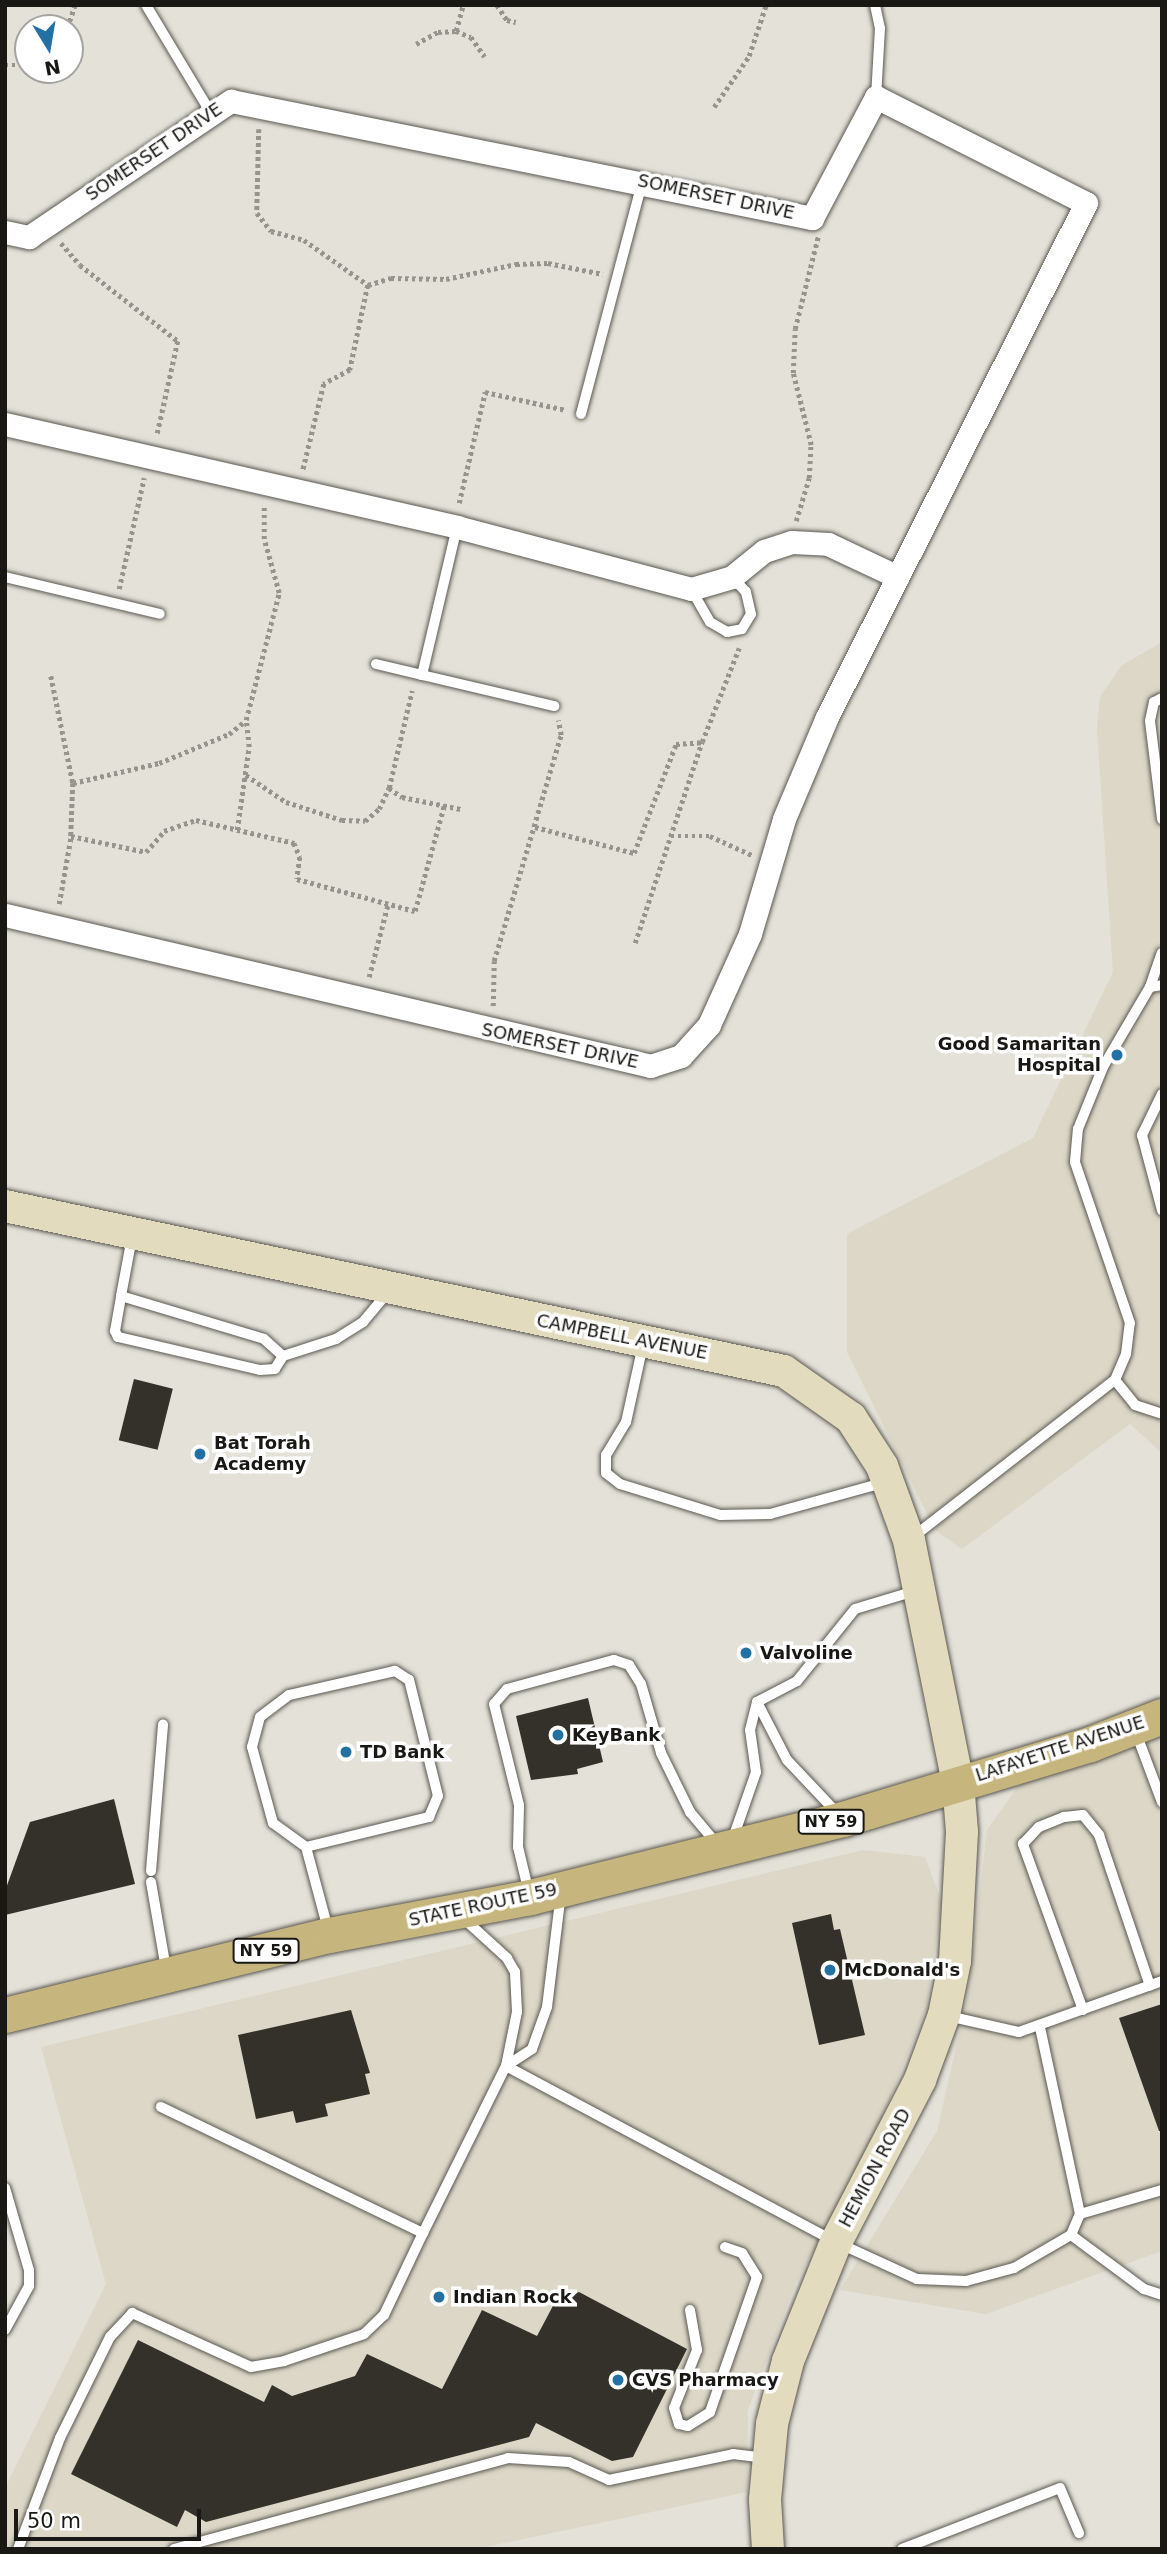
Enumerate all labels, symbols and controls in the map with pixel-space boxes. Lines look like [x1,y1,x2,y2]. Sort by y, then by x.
north arrow [14,14,84,84]
text: N [43,55,63,80]
street label: SOMERSET DRIVE [82,98,226,206]
street label: SOMERSET DRIVE [636,170,796,224]
street label: SOMERSET DRIVE [480,1019,640,1073]
place label: Good Samaritan Hospital [938,1034,1101,1076]
marker: Good Samaritan Hospital [1107,1045,1127,1065]
street label: CAMPBELL AVENUE [535,1310,709,1364]
place label: Bat Torah Academy [214,1433,311,1476]
marker: Bat Torah Academy [192,1446,208,1462]
place label: Valvoline [760,1642,853,1664]
marker: Valvoline [738,1645,754,1661]
street label: LAFAYETTE AVENUE [973,1711,1147,1787]
place label: KeyBank [572,1724,660,1746]
marker: KeyBank [550,1727,566,1743]
place label: TD Bank [360,1741,444,1763]
marker: TD Bank [338,1744,354,1760]
road number: NY 59 [796,1810,866,1834]
street label: STATE ROUTE 59 [407,1879,559,1931]
road number: NY 59 [231,1938,301,1964]
place label: McDonald's [844,1959,960,1981]
marker: McDonald's [822,1962,838,1978]
street label: HEMION ROAD [835,2105,915,2231]
place label: Indian Rock [453,2286,572,2308]
marker: Indian Rock [431,2289,447,2305]
place label: CVS Pharmacy [632,2369,779,2391]
marker: CVS Pharmacy [610,2372,626,2388]
scale bar [18,2494,205,2538]
text: 50 m [27,2509,81,2533]

